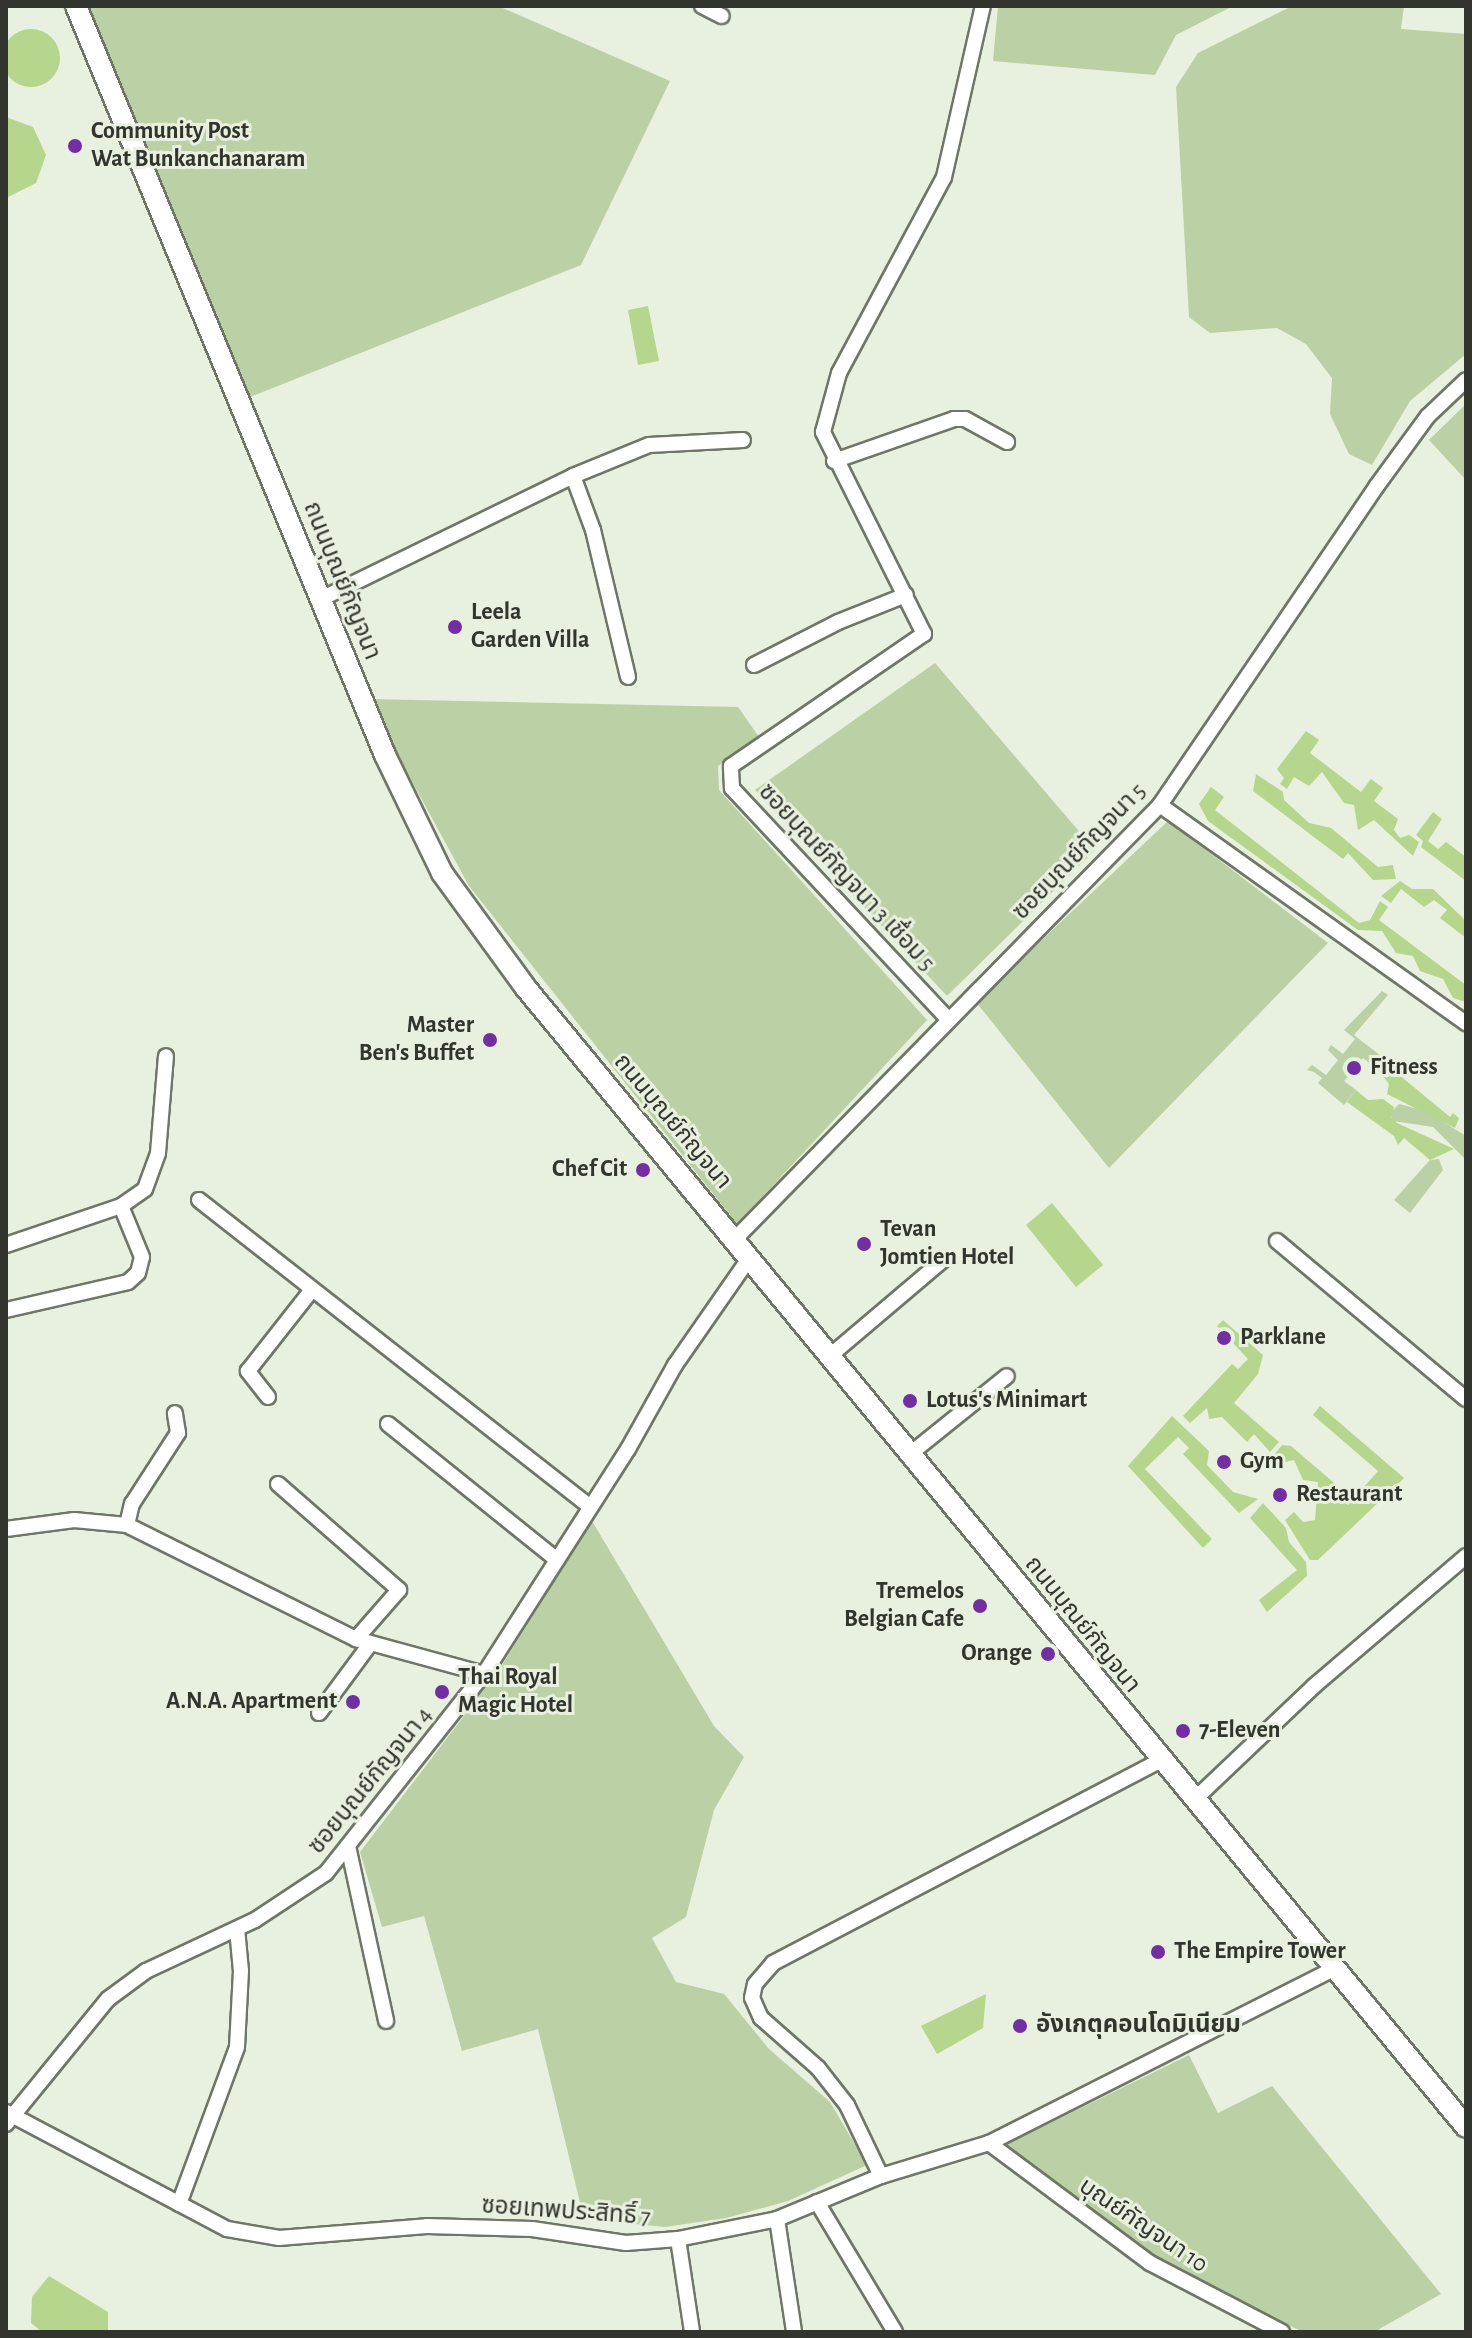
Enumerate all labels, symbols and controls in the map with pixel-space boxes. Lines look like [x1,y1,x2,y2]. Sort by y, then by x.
place label: Community Post Wat Bunkanchanaram [91,118,305,174]
marker: Community Post Wat Bunkanchanaram [66,137,84,155]
street label: ถนนบุณย์กัญจนา [296,498,386,664]
place label: Leela Garden Villa [471,599,590,655]
marker: Leela Garden Villa [446,618,464,636]
street label: ซอยบุณย์กัญจนา 5 [1007,777,1153,927]
street label: ซอยบุณย์กัญจนา 3 เชื่อม 5 [752,778,940,978]
place label: Master Ben's Buffet [359,1012,474,1068]
marker: Master Ben's Buffet [481,1031,499,1049]
street label: ถนนบุณย์กัญจนา [607,1048,737,1196]
place label: Fitness [1370,1054,1438,1082]
marker: Fitness [1345,1059,1363,1077]
place label: Chef Cit [552,1156,627,1184]
marker: Chef Cit [634,1161,652,1179]
place label: Tevan Jomtien Hotel [880,1216,1014,1272]
marker: Tevan Jomtien Hotel [855,1235,873,1253]
place label: Parklane [1240,1324,1326,1352]
marker: Parklane [1215,1329,1233,1347]
place label: Lotus's Minimart [926,1387,1087,1415]
marker: Lotus's Minimart [901,1392,919,1410]
place label: Gym [1240,1448,1284,1476]
marker: Gym [1215,1453,1233,1471]
place label: Restaurant [1296,1481,1402,1509]
marker: Restaurant [1271,1486,1289,1504]
street label: ถนนบุณย์กัญจนา [1018,1551,1146,1699]
place label: Tremelos Belgian Cafe [844,1578,964,1634]
marker: Tremelos Belgian Cafe [971,1597,989,1615]
place label: Orange [961,1640,1032,1668]
marker: Orange [1039,1645,1057,1663]
place label: Thai Royal Magic Hotel [458,1664,573,1720]
marker: Thai Royal Magic Hotel [433,1683,451,1701]
place label: A.N.A. Apartment [166,1688,337,1716]
marker: A.N.A. Apartment [344,1693,362,1711]
street label: ซอยบุณย์กัญจนา 4 [303,1702,439,1860]
place label: 7-Eleven [1199,1717,1280,1745]
marker: 7-Eleven [1174,1722,1192,1740]
place label: The Empire Tower [1174,1938,1346,1966]
marker: The Empire Tower [1149,1943,1167,1961]
place label: อังเกตุคอนโดมิเนียม [1036,2012,1241,2040]
marker: อังเกตุคอนโดมิเนียม [1011,2017,1029,2035]
street label: บุณย์กัญจนา 10 [1073,2172,1213,2280]
street label: ซอยเทพประสิทธิ์ 7 [480,2192,652,2232]

